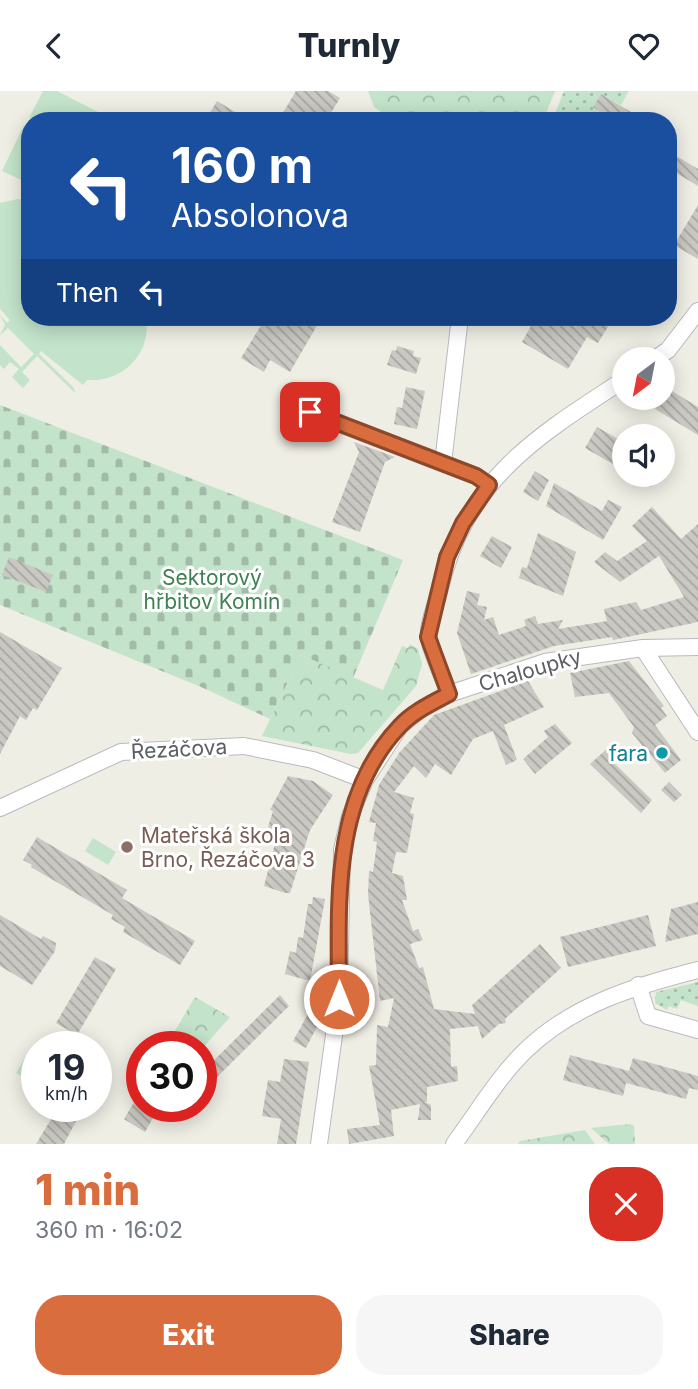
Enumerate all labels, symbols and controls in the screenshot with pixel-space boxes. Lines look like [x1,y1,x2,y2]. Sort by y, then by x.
text: Turnly [298,26,400,65]
icon: back [35,27,73,65]
icon: heart [625,27,663,65]
text: 160 m [171,136,313,195]
icon: left [56,140,147,231]
text: Absolonova [171,196,349,235]
icon: left [133,273,171,311]
text: Then [56,277,119,308]
north arrow [612,347,676,409]
map controls [612,347,675,487]
pin [280,382,340,442]
icon: arrive [291,393,329,431]
button: sound [612,424,675,487]
park label: Sektorový hřbitov Komín [144,565,280,614]
street label: Chaloupky [476,643,584,697]
street label: Řezáčova [130,733,228,764]
place label: fara [609,741,648,766]
marker: fara [654,745,670,761]
place label: Mateřská škola Brno, Řezáčova 3 [141,823,315,872]
marker: Mateřská škola Brno, Řezáčova 3 [119,839,135,855]
position arrow [302,962,376,1036]
speed limit sign: 30 [126,1031,217,1122]
text: 19 [48,1046,85,1088]
text: km/h [45,1083,88,1104]
text: 1 min [35,1164,140,1215]
button: close [589,1167,663,1241]
text: 360 m · 16:02 [35,1216,183,1244]
button: Exit [35,1295,342,1375]
button: Share [356,1295,663,1375]

